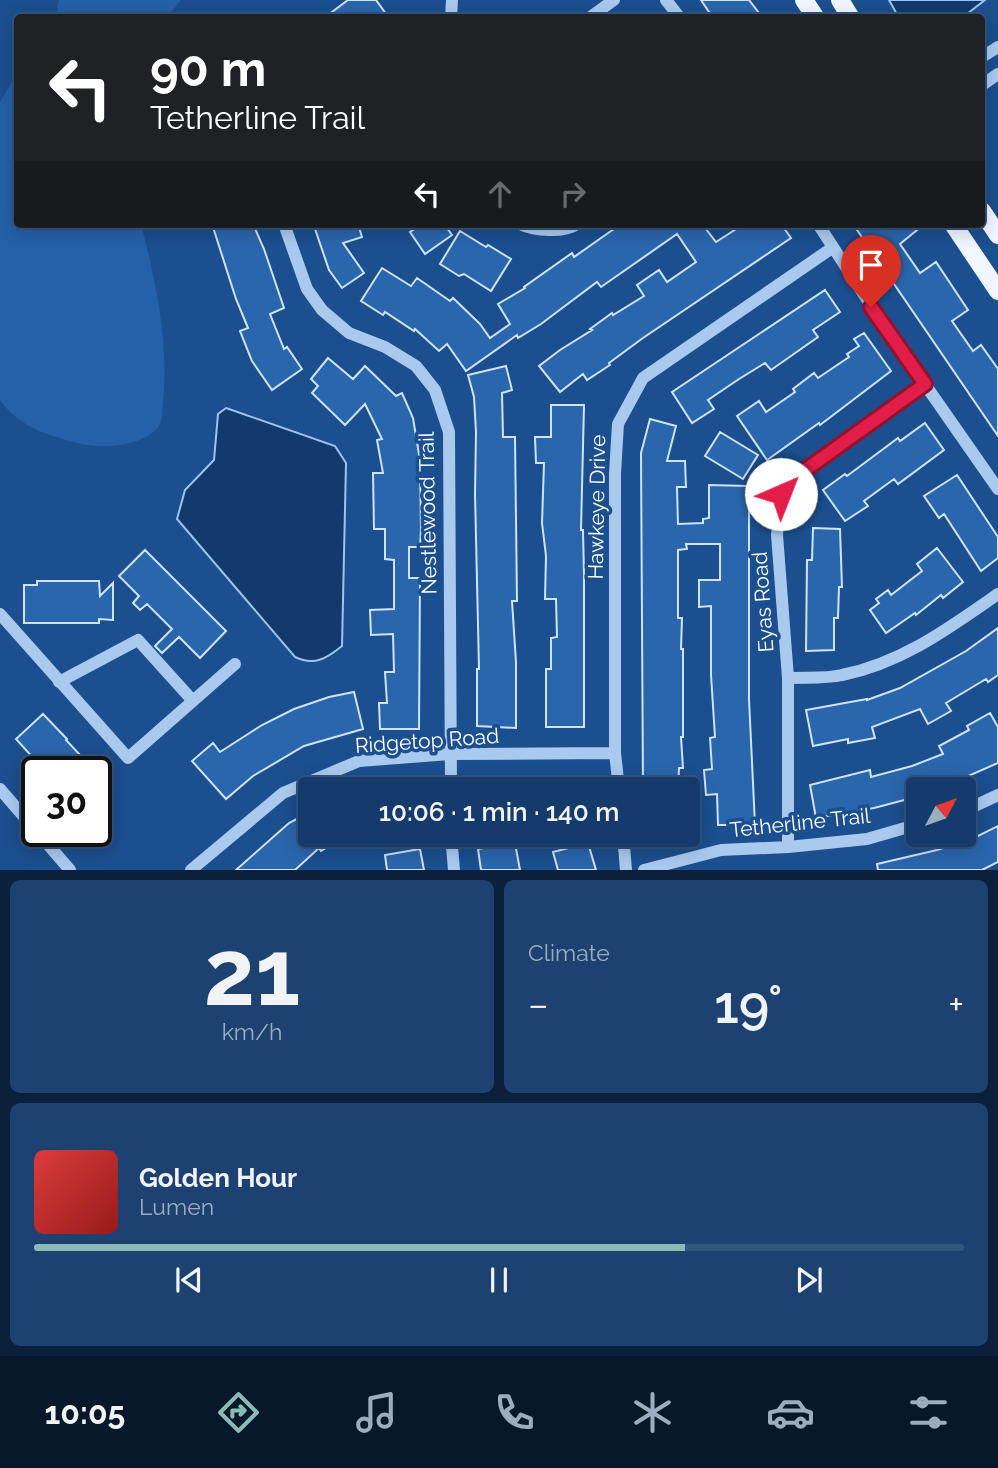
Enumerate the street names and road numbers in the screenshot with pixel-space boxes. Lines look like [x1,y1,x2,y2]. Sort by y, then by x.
street label: Nestlewood Trail [414,431,441,595]
street label: Hawkeye Drive [583,434,610,580]
street label: Eyas Road [747,551,778,653]
street label: Ridgetop Road [354,723,500,758]
street label: Tetherline Trail [728,803,872,842]

